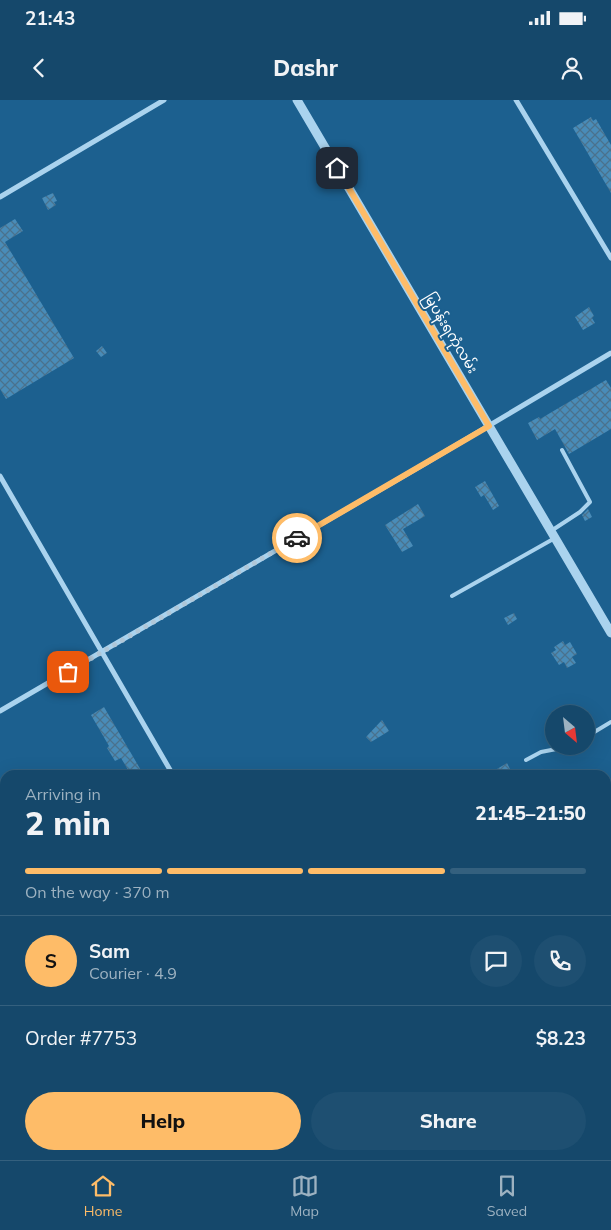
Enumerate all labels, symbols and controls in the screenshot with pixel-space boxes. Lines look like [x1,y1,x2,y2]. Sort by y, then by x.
text: 21:43 [25,6,75,30]
icon: back [25,54,53,82]
text: Dashr [273,54,338,82]
icon: person [558,54,586,82]
pin [316,147,358,189]
icon: home [323,154,351,182]
street label: မြပန်းရကုံလမ်း [417,289,483,378]
courier [272,513,322,563]
icon: car [283,524,311,552]
pin [47,651,89,693]
icon: bag [54,658,82,686]
north arrow [545,705,595,755]
map controls [545,705,595,755]
text: Arriving in [25,784,101,804]
text: 21:45–21:50 [475,801,586,825]
text: 2 min [25,803,111,843]
text: On the way · 370 m [25,882,170,902]
button: chat [470,935,522,987]
button: phone [534,935,586,987]
text: Sam [89,939,130,963]
text: S [45,949,57,973]
text: Courier · 4.9 [89,963,177,983]
text: Order #7753 [25,1026,137,1050]
text: $8.23 [536,1026,586,1050]
button: Help [25,1092,301,1150]
button: Share [311,1092,586,1150]
tab: Home [84,1172,122,1220]
tab: Map [290,1172,319,1220]
tab: Saved [487,1172,527,1220]

